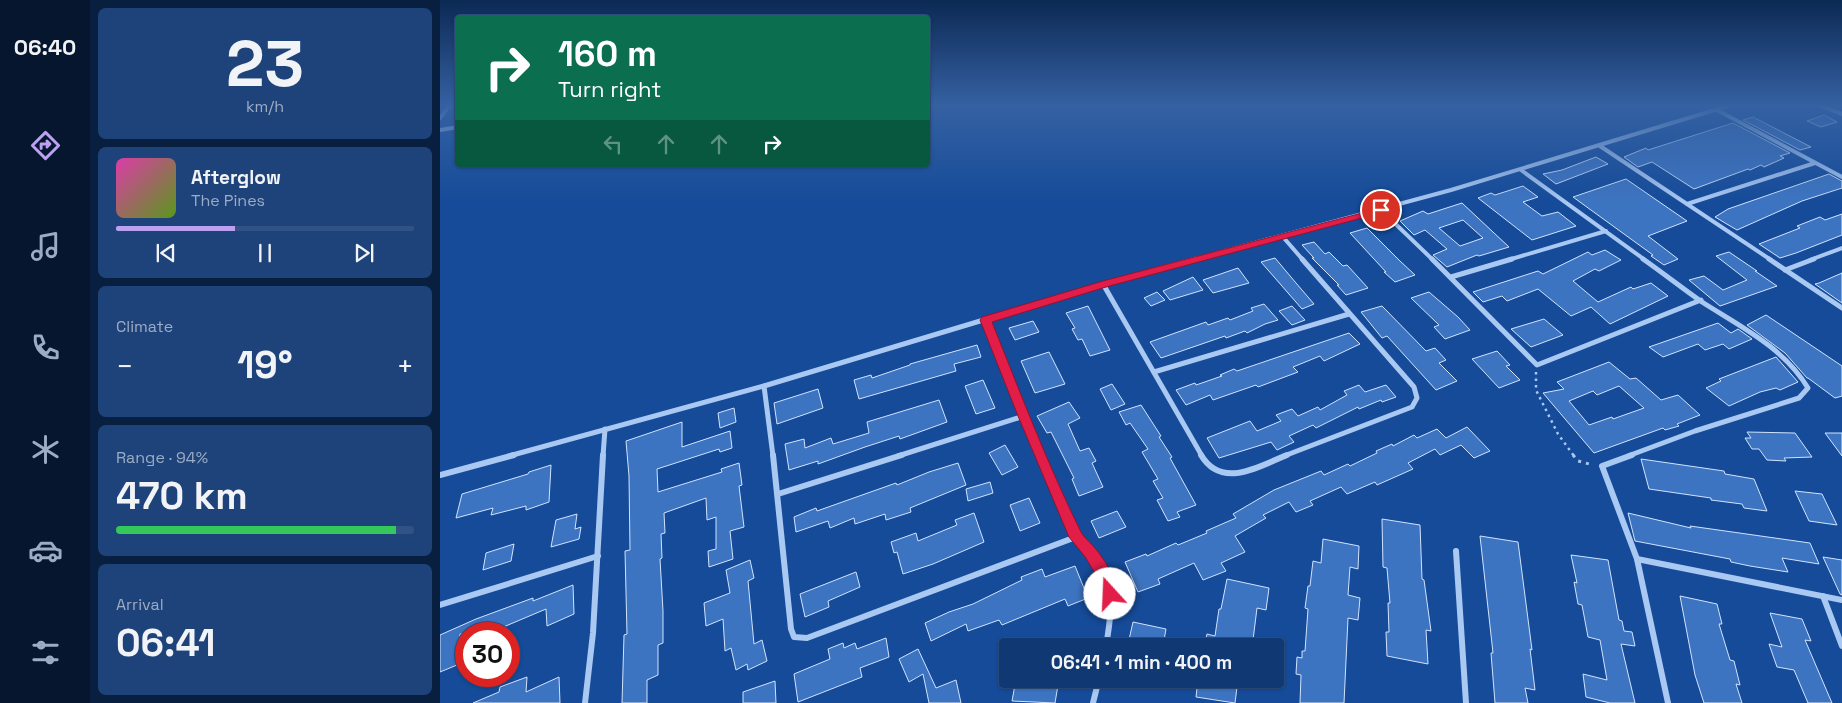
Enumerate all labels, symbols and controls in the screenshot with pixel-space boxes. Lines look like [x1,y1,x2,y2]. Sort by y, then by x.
text: 23 [226,22,304,105]
text: 160 m [558,32,657,76]
text: 06:40 [14,33,76,61]
icon: right [475,35,540,100]
text: Turn right [558,75,661,103]
text: km/h [246,96,284,117]
icon: directions [28,128,63,163]
icon: left [599,130,627,158]
icon: ahead [652,130,680,158]
icon: ahead [705,130,733,158]
icon: right [758,130,786,158]
text: Afterglow [191,165,281,190]
pin [1360,189,1402,231]
text: The Pines [191,190,265,211]
icon: arrive [1367,196,1395,224]
icon: music [28,229,63,264]
icon: previous [152,239,180,267]
icon: pause [251,239,279,267]
icon: next [350,239,378,267]
text: Climate [116,316,173,337]
icon: phone [28,330,63,365]
text: 19° [237,341,293,389]
text: − [116,348,133,384]
text: + [397,348,414,384]
icon: climate [28,432,63,467]
text: Range · 94% [116,447,208,468]
text: 470 km [116,472,248,520]
icon: car [28,533,63,568]
position arrow [1083,567,1135,619]
text: Arrival [116,594,164,615]
text: 06:41 [116,619,215,667]
speed limit sign: 30 [455,622,520,687]
icon: filters [28,635,63,670]
text: 06:41 · 1 min · 400 m [1051,650,1232,675]

